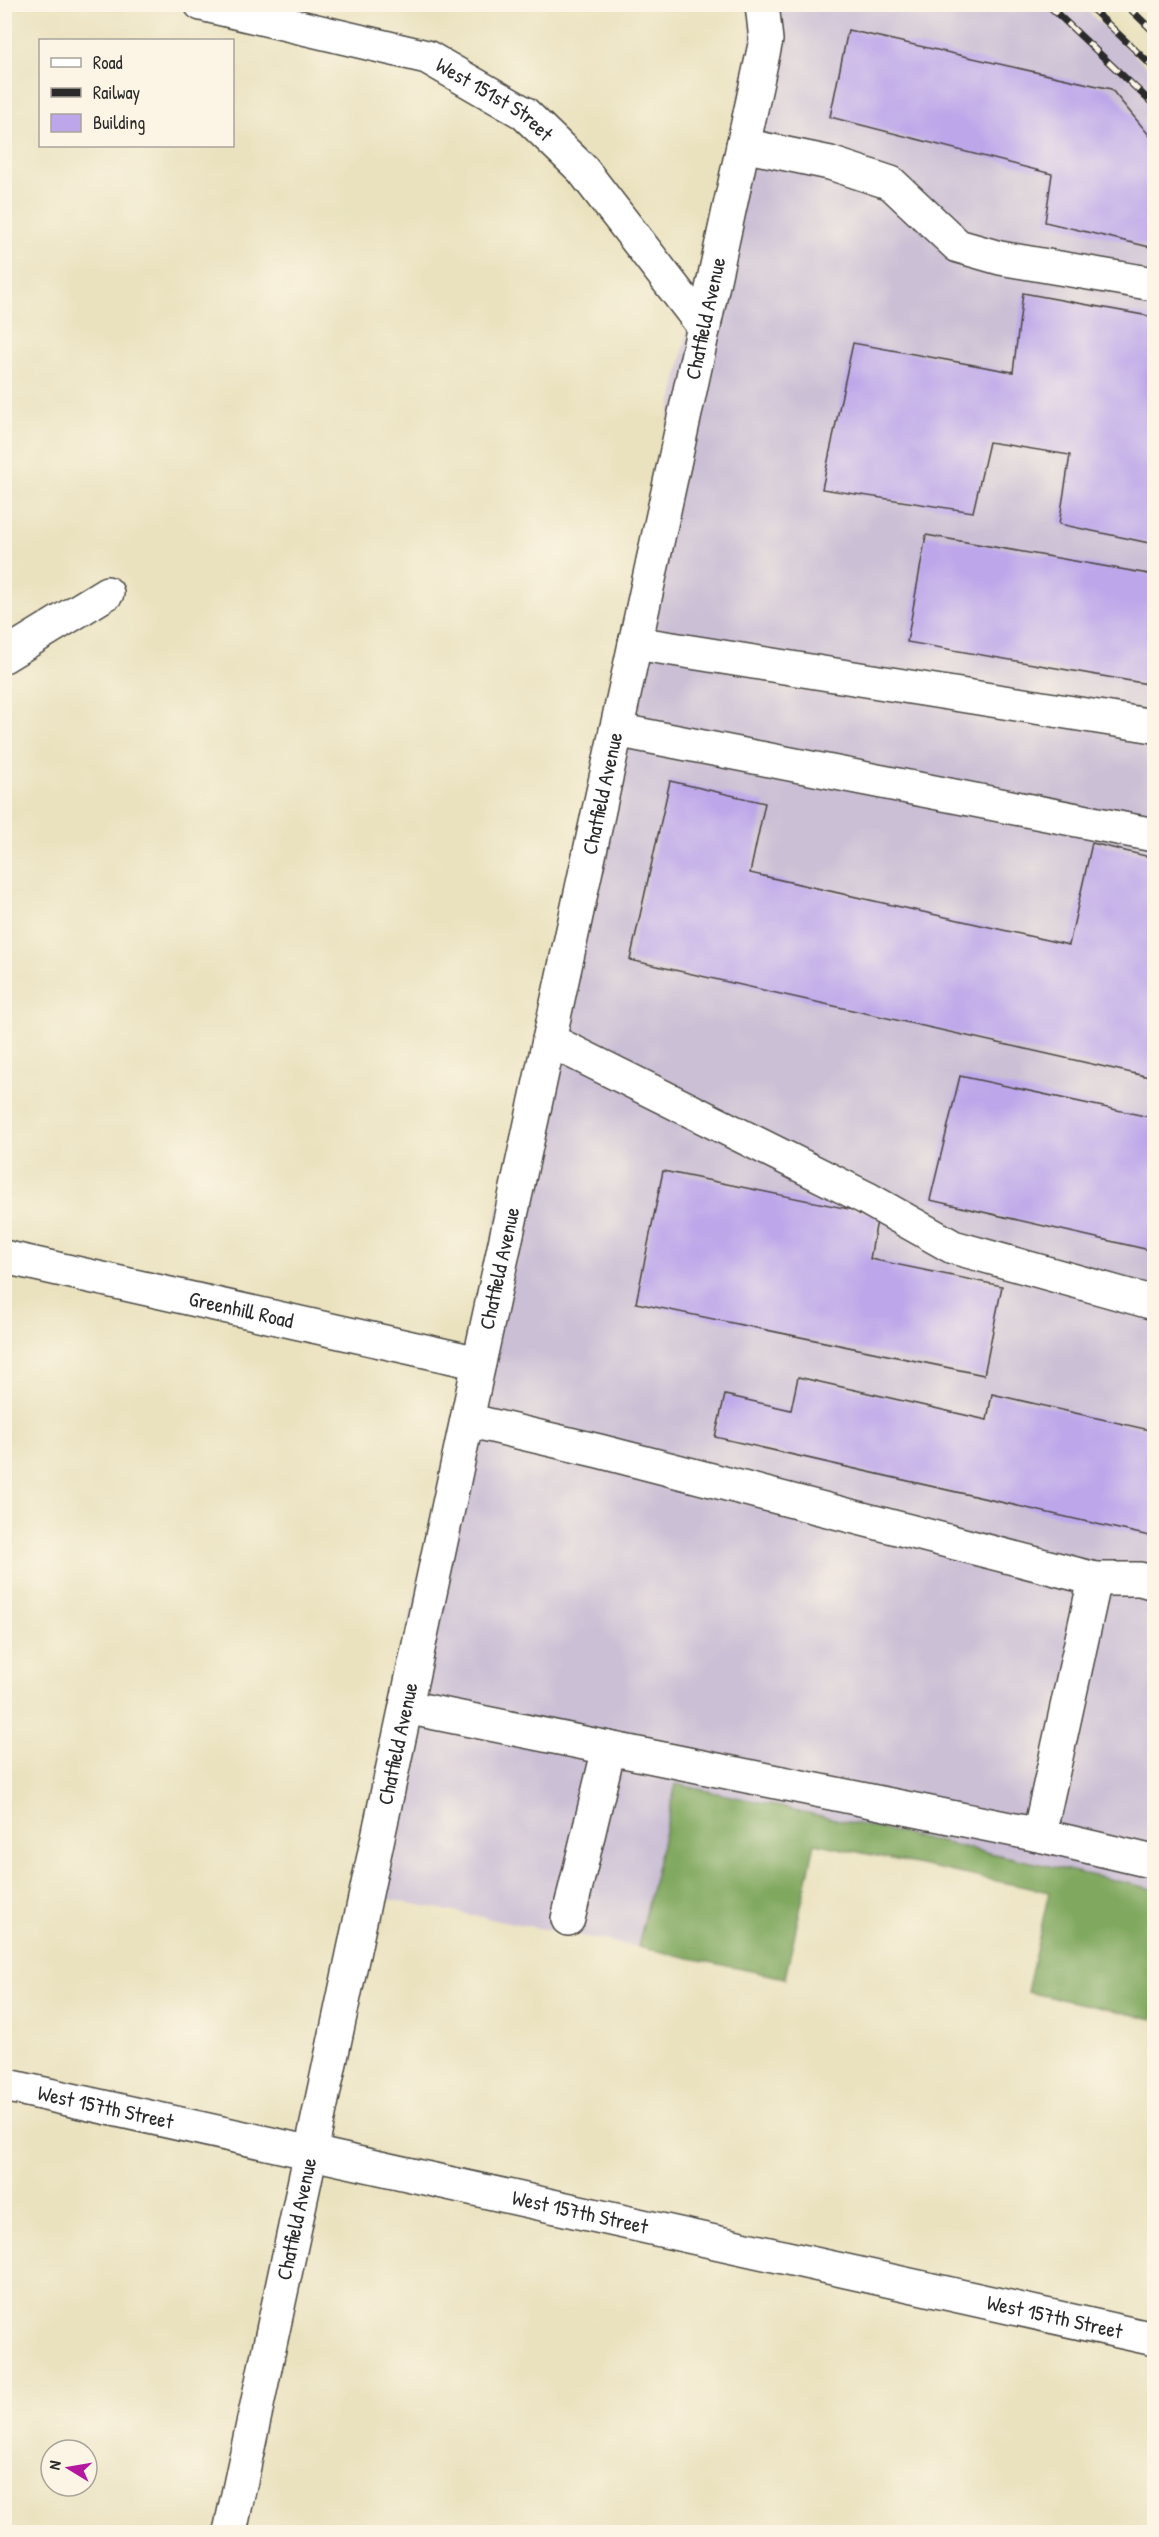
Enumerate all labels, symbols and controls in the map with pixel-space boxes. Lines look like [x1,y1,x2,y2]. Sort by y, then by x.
legend [39,39,234,147]
text: Road [93,50,123,75]
street label: West 151st Street [431,50,560,148]
text: Railway [93,80,140,105]
text: Building [93,110,145,135]
street label: Chatfield Avenue [678,255,732,382]
street label: Chatfield Avenue [575,729,629,857]
street label: Chatfield Avenue [472,1204,526,1332]
street label: Greenhill Road [186,1284,296,1335]
street label: Chatfield Avenue [370,1680,425,1807]
street label: West 157th Street [35,2078,177,2136]
street label: Chatfield Avenue [269,2155,323,2283]
street label: West 157th Street [510,2183,652,2241]
street label: West 157th Street [984,2288,1126,2346]
north arrow [39,2438,99,2498]
text: N [43,2458,66,2471]

